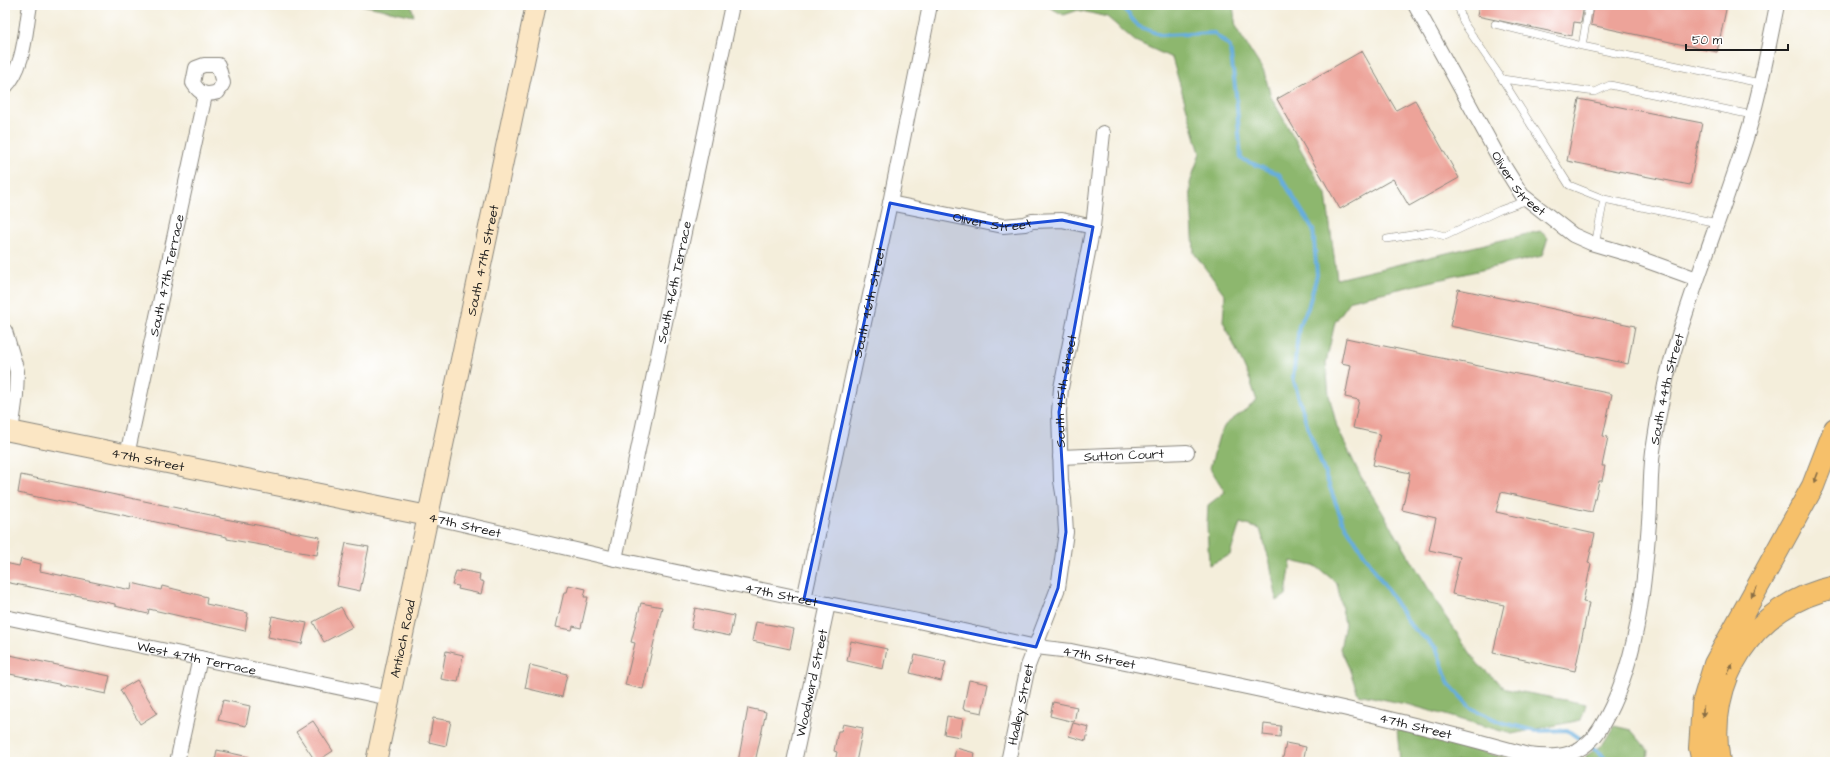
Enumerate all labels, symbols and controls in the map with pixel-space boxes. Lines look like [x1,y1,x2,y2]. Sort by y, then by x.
scale bar [1686,26,1788,52]
text: 50 m [1692,32,1723,49]
street label: Oliver Street [1487,148,1550,221]
street label: South 47th Street [463,202,504,318]
street label: Oliver Street [951,208,1035,236]
street label: South 47th Terrace [145,213,189,338]
street label: South 46th Terrace [653,220,696,345]
street label: South 46th Street [849,244,890,359]
street label: South 44th Street [1646,330,1689,446]
street label: South 45th Street [1051,332,1082,448]
street label: 47th Street [110,444,187,476]
street label: Sutton Court [1084,445,1165,466]
one-way arrow [1812,473,1818,485]
street label: 47th Street [427,508,504,543]
street label: 47th Street [743,579,820,612]
one-way arrow [1750,586,1757,598]
street label: Antioch Road [386,598,420,680]
street label: Woodward Street [792,627,833,739]
street label: West 47th Terrace [135,637,258,680]
street label: 47th Street [1062,642,1138,674]
street label: Hadley Street [1004,661,1038,747]
one-way arrow [1727,664,1733,675]
one-way arrow [1699,705,1706,717]
street label: 47th Street [1378,709,1454,744]

